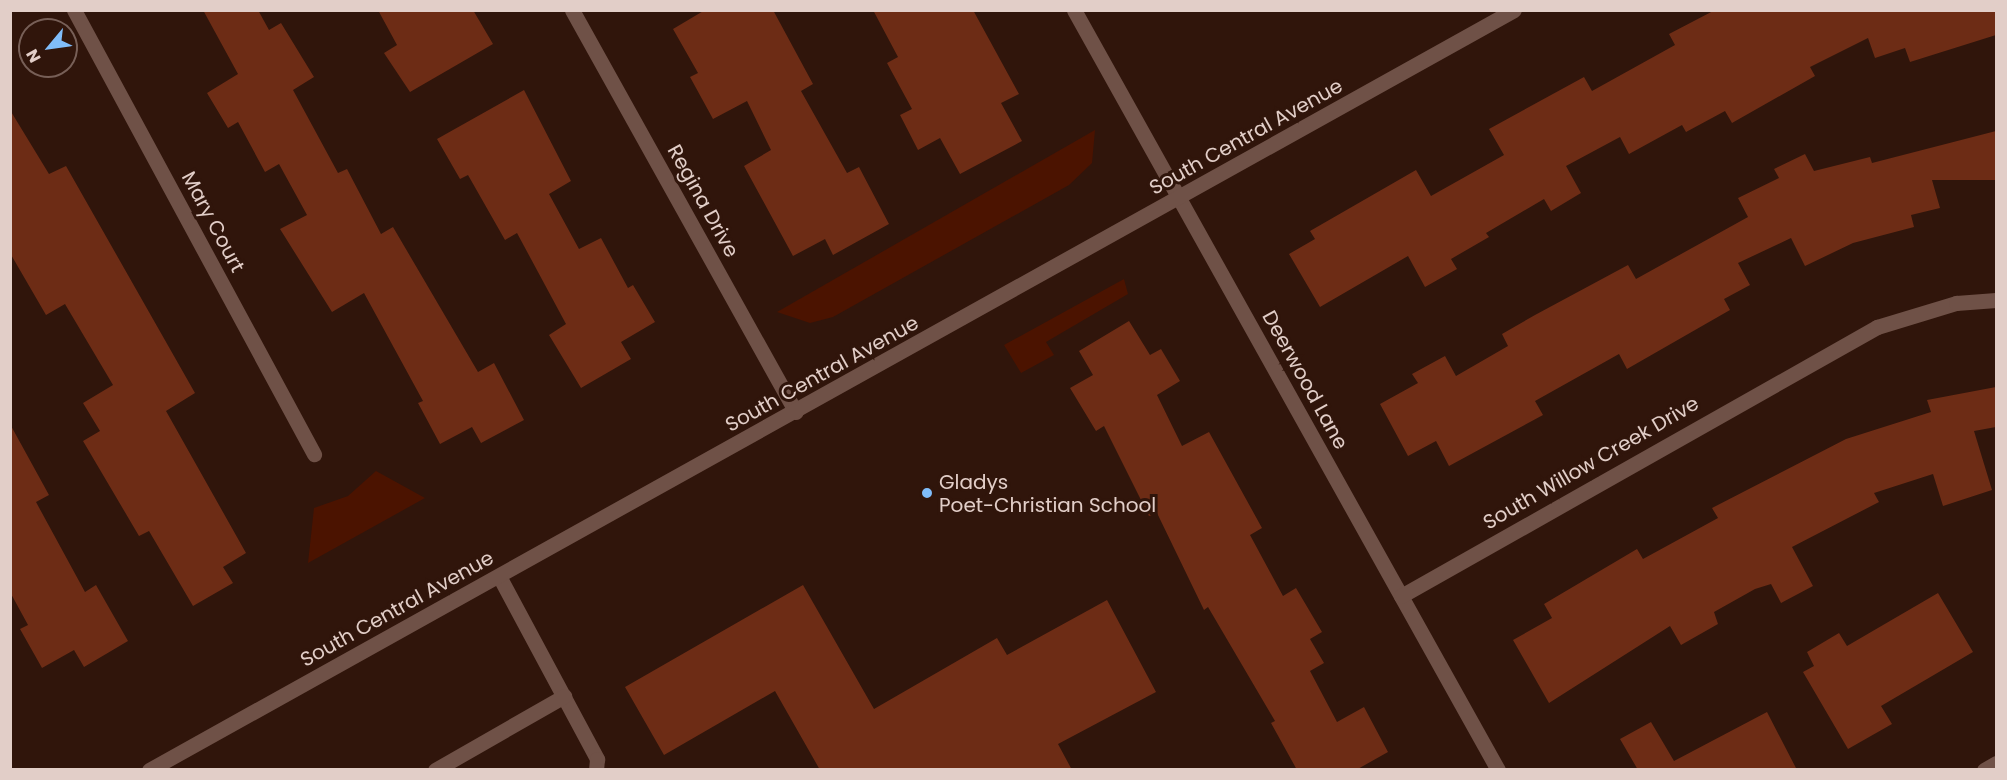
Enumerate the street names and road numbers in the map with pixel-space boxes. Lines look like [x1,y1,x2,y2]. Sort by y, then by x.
street label: South Central Avenue [1145,74,1347,200]
street label: Regina Drive [662,141,744,261]
street label: Mary Court [176,168,250,276]
street label: Deerwood Lane [1257,307,1353,453]
street label: South Central Avenue [721,311,923,437]
street label: South Willow Creek Drive [1479,391,1703,535]
street label: South Central Avenue [296,546,498,672]

